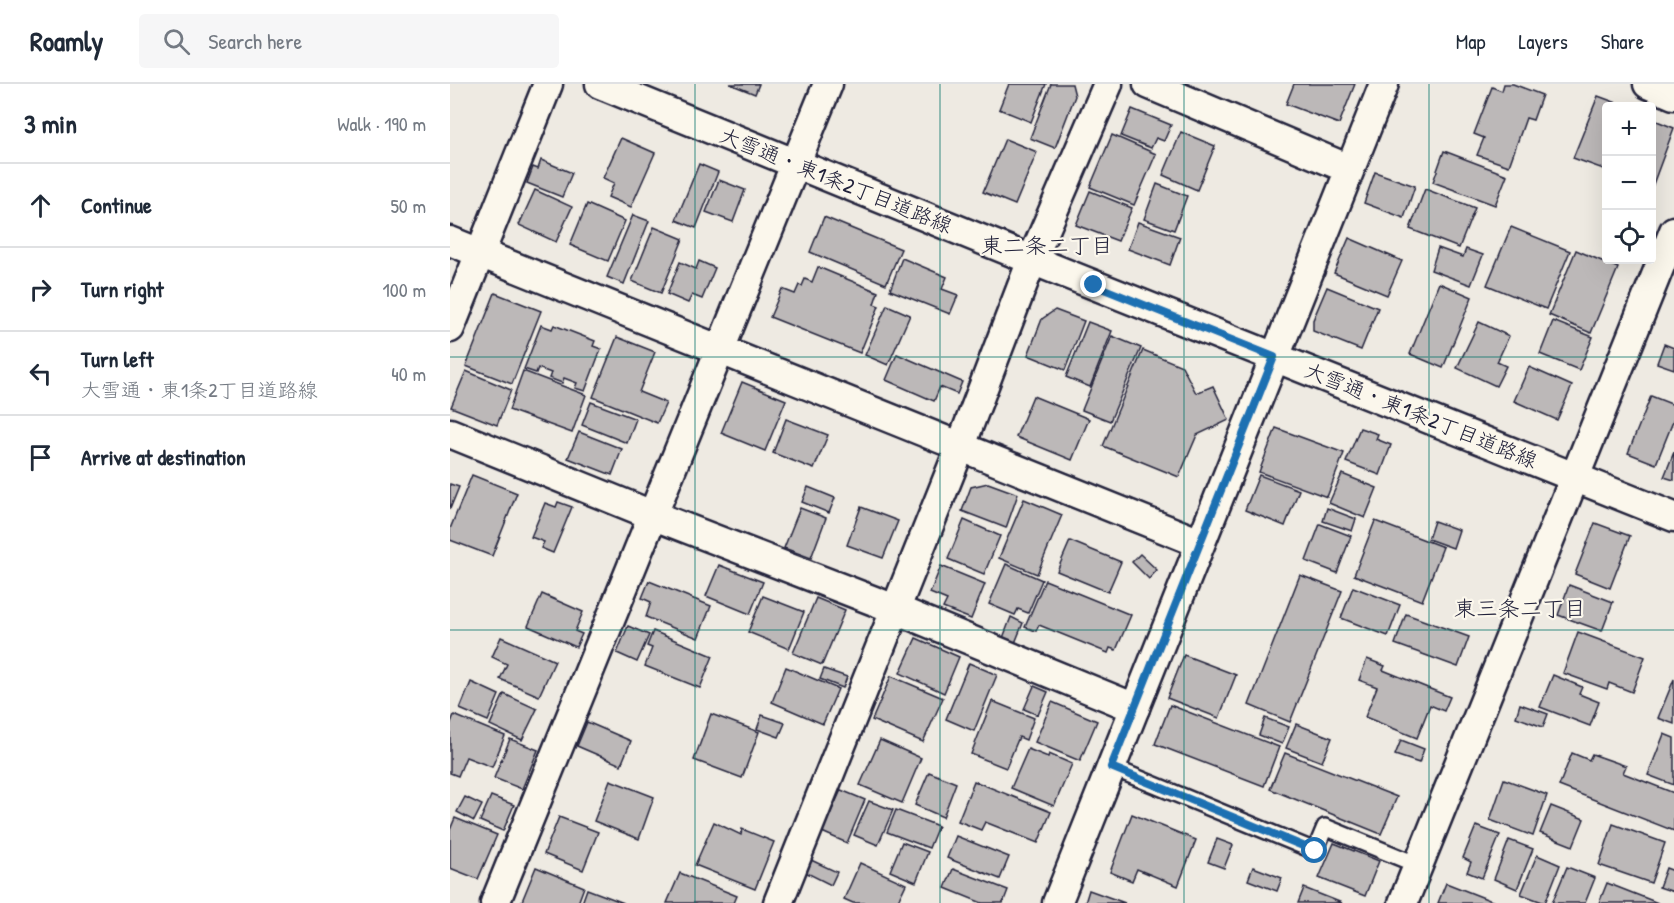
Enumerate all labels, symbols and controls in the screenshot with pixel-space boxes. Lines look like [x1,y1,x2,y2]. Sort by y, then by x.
search box [139,14,559,68]
text: Roamly [30,22,103,60]
icon: search [160,25,193,58]
text: Search here [208,26,302,56]
text: Map [1456,27,1485,56]
text: Layers [1518,27,1568,56]
text: Share [1601,27,1644,56]
map controls [1602,102,1656,264]
button: + [1602,102,1656,156]
text: 3 min [24,106,77,141]
text: Walk · 190 m [337,110,426,137]
street label: 大雪通・東1条2丁目道路線 [715,120,957,240]
button: − [1602,156,1656,210]
icon: ahead [24,189,57,222]
text: Continue [81,190,152,220]
text: 50 m [390,192,426,219]
button: locate [1602,210,1656,264]
district label: 東二条二丁目 [981,230,1113,260]
route end [1080,271,1106,297]
icon: right [24,273,57,306]
text: Turn right [81,274,164,304]
text: 100 m [383,276,426,303]
text: Turn left [81,344,154,374]
street label: 大雪通・東1条2丁目道路線 [1300,355,1542,475]
icon: left [24,357,57,390]
text: 40 m [391,360,426,387]
text: 大雪通・東1条2丁目道路線 [81,376,318,403]
icon: arrive [24,441,57,474]
text: Arrive at destination [81,442,246,472]
district label: 東三条二丁目 [1454,593,1586,623]
route start [1301,837,1327,863]

